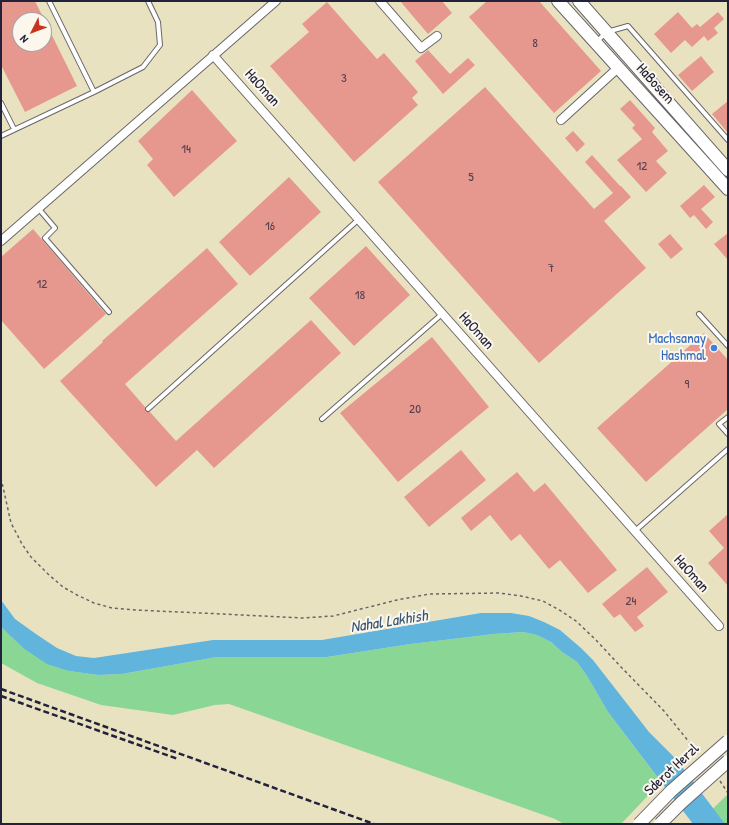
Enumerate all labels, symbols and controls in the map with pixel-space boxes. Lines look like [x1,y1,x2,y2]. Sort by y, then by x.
north arrow [12,12,52,52]
text: N [17,33,31,46]
house number: 8 [532,36,538,52]
street label: HaBosem [632,60,678,108]
street label: HaOman [241,66,283,110]
house number: 3 [341,71,347,87]
house number: 14 [181,142,191,158]
house number: 12 [637,159,647,175]
house number: 5 [468,170,474,186]
house number: 16 [265,219,275,235]
house number: 7 [548,261,554,277]
house number: 12 [37,277,47,293]
house number: 18 [355,288,365,304]
street label: HaOman [455,309,497,353]
place label: Machsanay Hashmal [648,330,706,365]
marker: Machsanay Hashmal [709,343,719,353]
house number: 9 [685,377,689,393]
house number: 20 [409,402,421,418]
street label: HaOman [670,552,712,596]
house number: 24 [626,594,636,610]
water label: Nahal Lakhish [349,606,429,638]
street label: Sderot Herzl [641,740,703,800]

